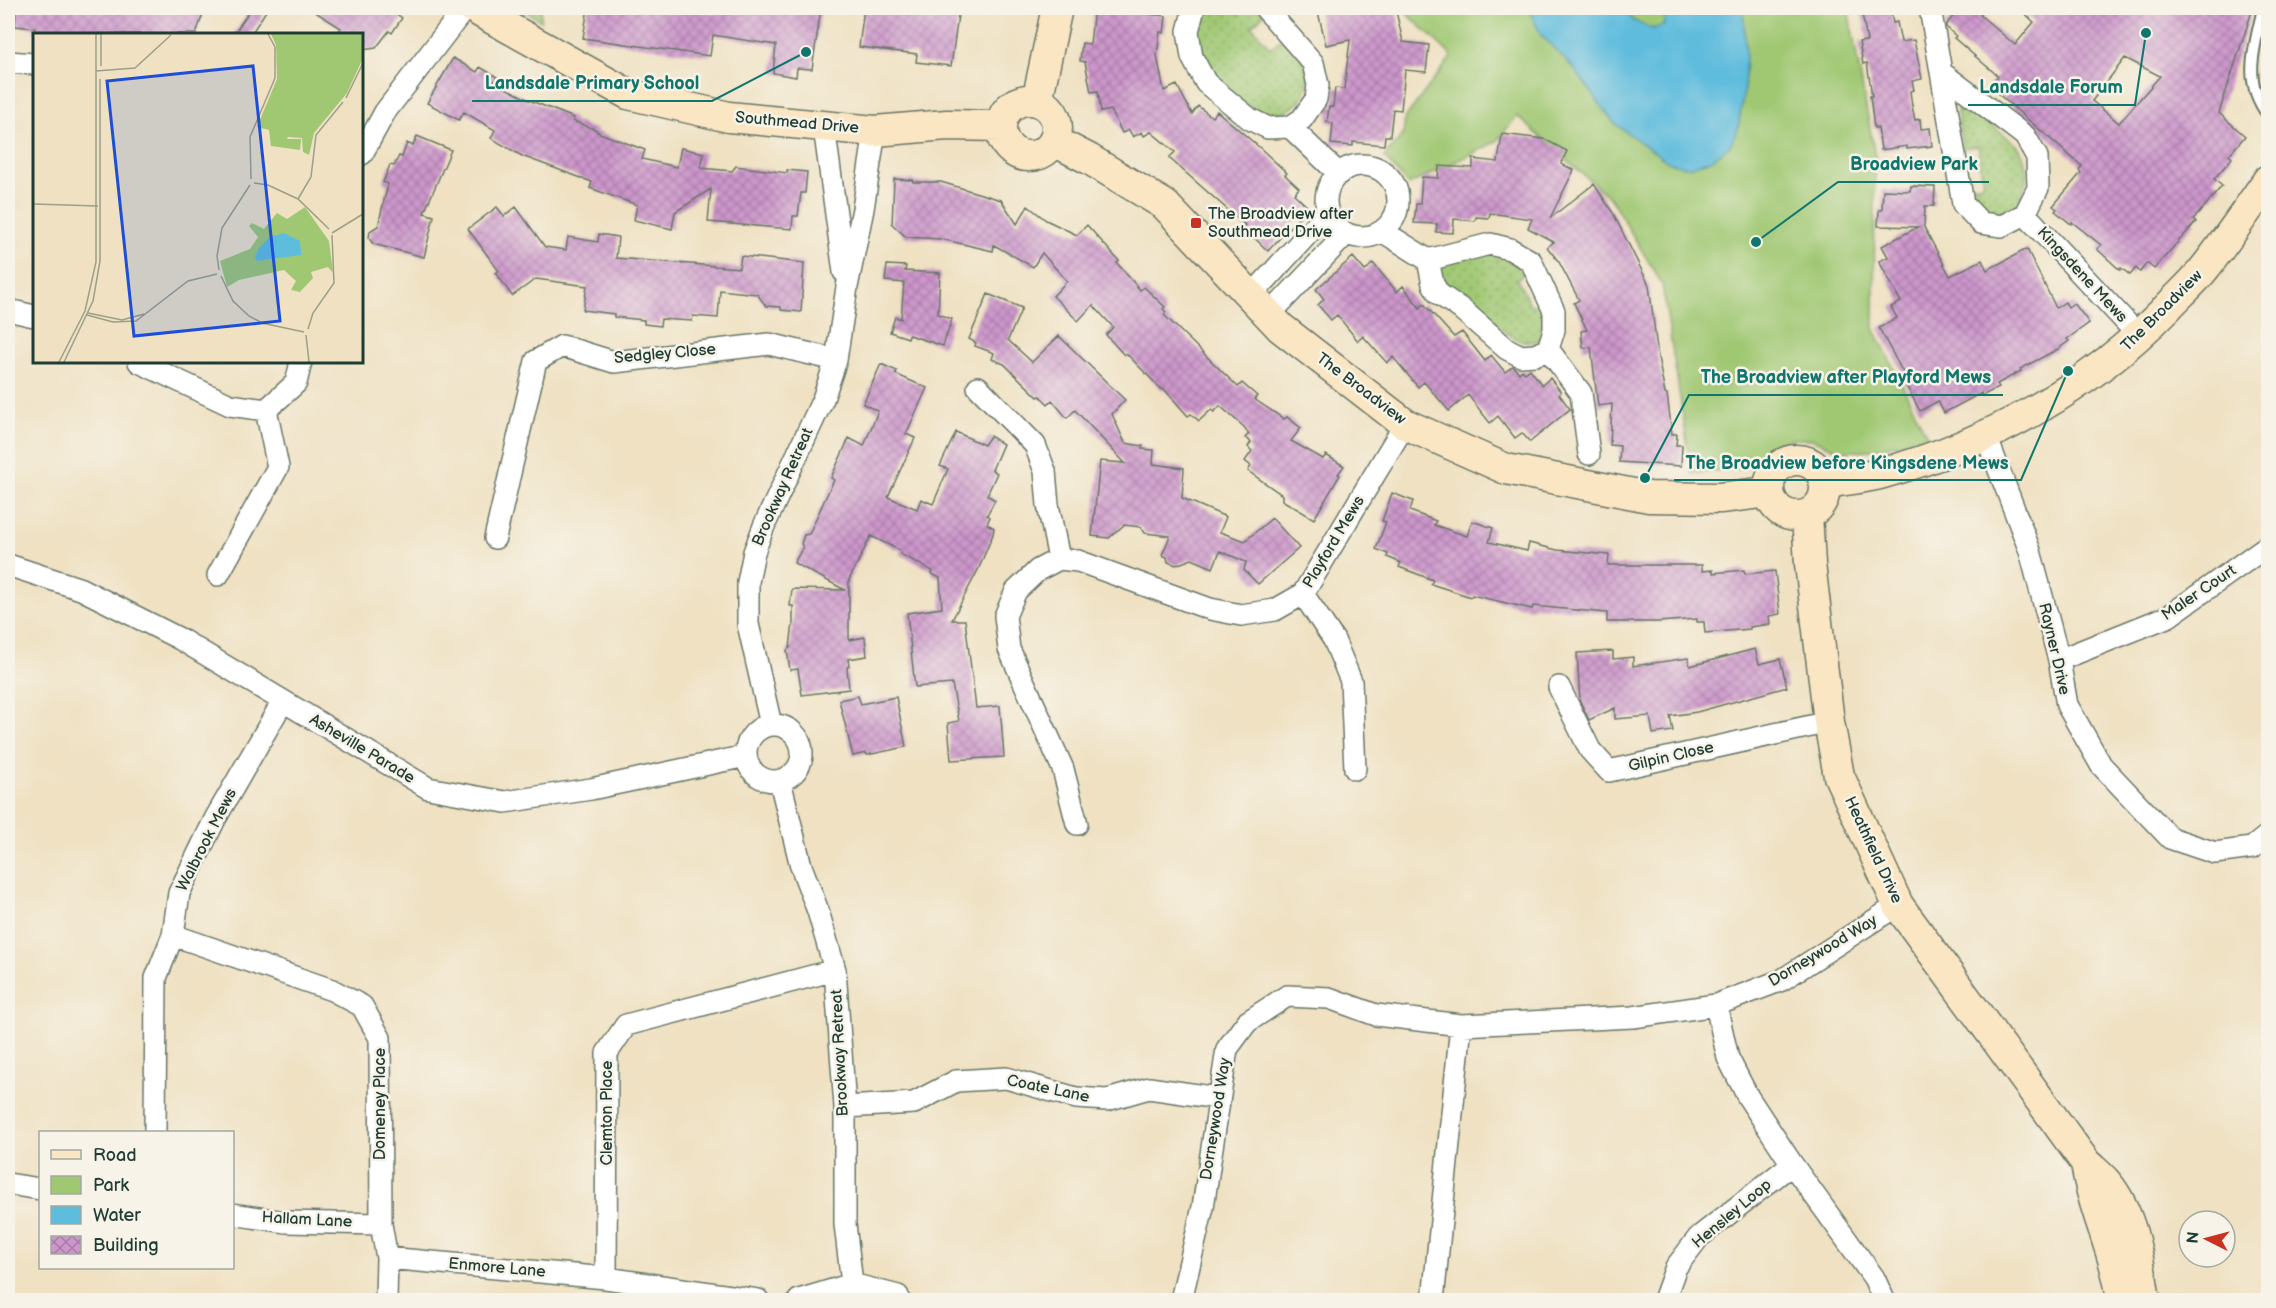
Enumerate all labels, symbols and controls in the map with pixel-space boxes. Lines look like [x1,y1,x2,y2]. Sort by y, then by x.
inset map [33,33,363,363]
callout: Landsdale Primary School [472,65,712,101]
callout: Landsdale Forum [1968,69,2135,105]
text: Landsdale Primary School [485,73,699,94]
text: Landsdale Forum [1979,77,2123,98]
street label: Southmead Drive [734,108,860,138]
callout: Broadview Park [1838,146,1989,182]
text: Broadview Park [1850,154,1979,175]
place label: The Broadview after Southmead Drive [1208,205,1353,242]
marker: The Broadview after Southmead Drive [1189,216,1203,230]
street label: Kingsdene Mews [2033,223,2131,327]
street label: The Broadview [2117,266,2207,356]
street label: Sedgley Close [613,340,717,368]
street label: The Broadview [1312,349,1410,429]
callout: The Broadview after Playford Mews [1689,359,2003,395]
text: The Broadview after Playford Mews [1701,367,1991,388]
street label: Brookway Retreat [748,425,818,549]
callout: The Broadview before Kingsdene Mews [1674,444,2021,480]
text: The Broadview before Kingsdene Mews [1685,453,2009,474]
street label: Playford Mews [1299,492,1369,592]
street label: Maler Court [2158,561,2240,625]
street label: Rayner Drive [2034,601,2074,697]
street label: Asheville Parade [306,710,418,788]
street label: Gilpin Close [1626,738,1716,776]
street label: Walbrook Mews [173,785,241,895]
street label: Heathfield Drive [1840,793,1906,907]
street label: Dorneywood Way [1765,911,1881,991]
street label: Brookway Retreat [827,989,853,1117]
street label: Domeney Place [371,1047,390,1160]
street label: Dorneywood Way [1197,1056,1235,1181]
street label: Clemton Place [598,1060,617,1166]
street label: Coate Lane [1005,1071,1092,1107]
legend [39,1131,234,1269]
text: Road [93,1145,137,1166]
text: Park [93,1175,129,1196]
street label: Hensley Loop [1689,1175,1775,1253]
text: Water [93,1205,141,1226]
street label: Hallam Lane [261,1208,353,1232]
north arrow [2177,1209,2237,1269]
text: N [2183,1231,2204,1245]
text: Building [93,1235,159,1256]
street label: Enmore Lane [448,1254,547,1282]

